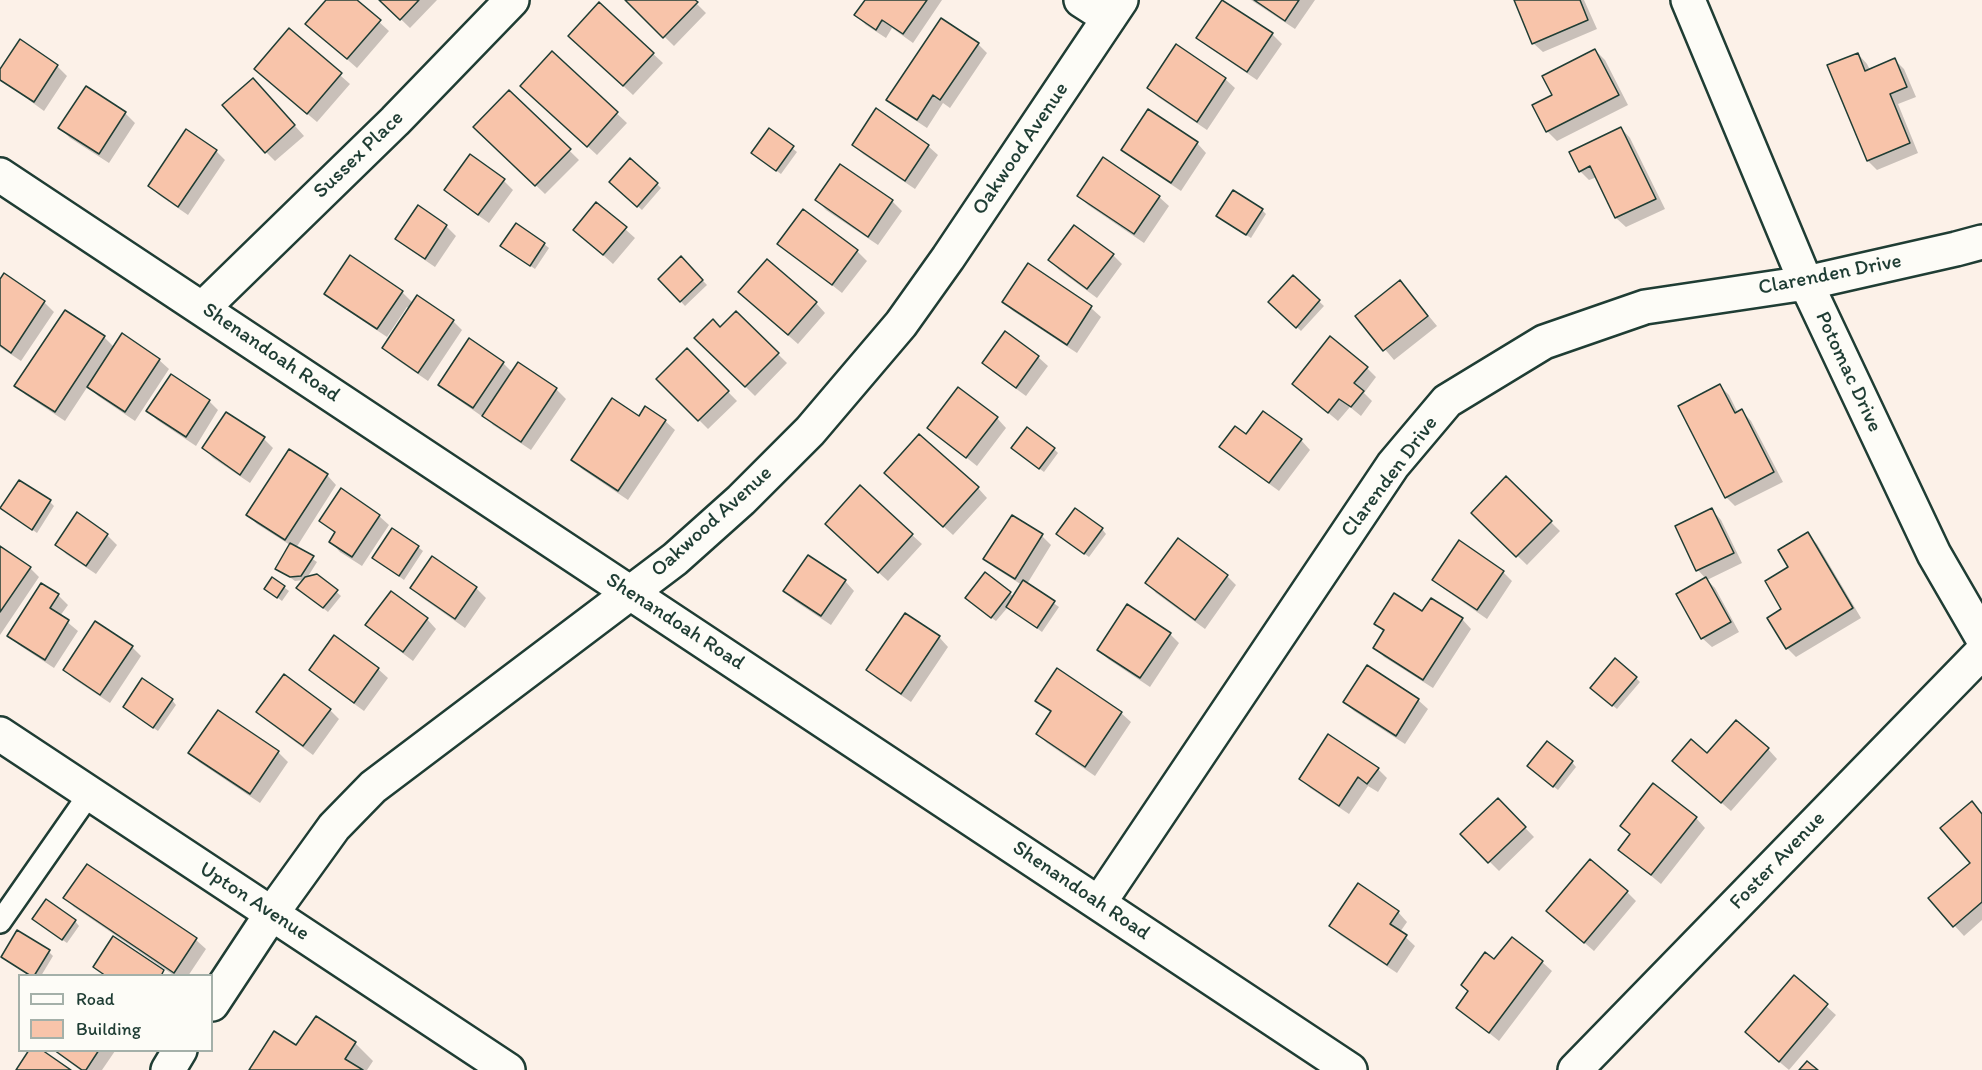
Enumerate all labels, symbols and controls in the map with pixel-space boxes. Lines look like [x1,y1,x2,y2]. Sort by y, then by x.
street label: Oakwood Avenue [967,78,1075,220]
street label: Sussex Place [309,106,409,204]
street label: Clarenden Drive [1756,249,1904,301]
street label: Shenandoah Road [197,298,345,408]
street label: Potomac Drive [1809,308,1887,436]
street label: Clarenden Drive [1336,411,1444,543]
street label: Oakwood Avenue [646,461,778,583]
street label: Shenandoah Road [601,568,749,676]
street label: Foster Avenue [1725,807,1831,915]
street label: Shenandoah Road [1007,836,1155,946]
street label: Upton Avenue [194,857,314,947]
legend [18,974,213,1052]
text: Road [76,988,115,1010]
text: Building [76,1018,141,1040]

